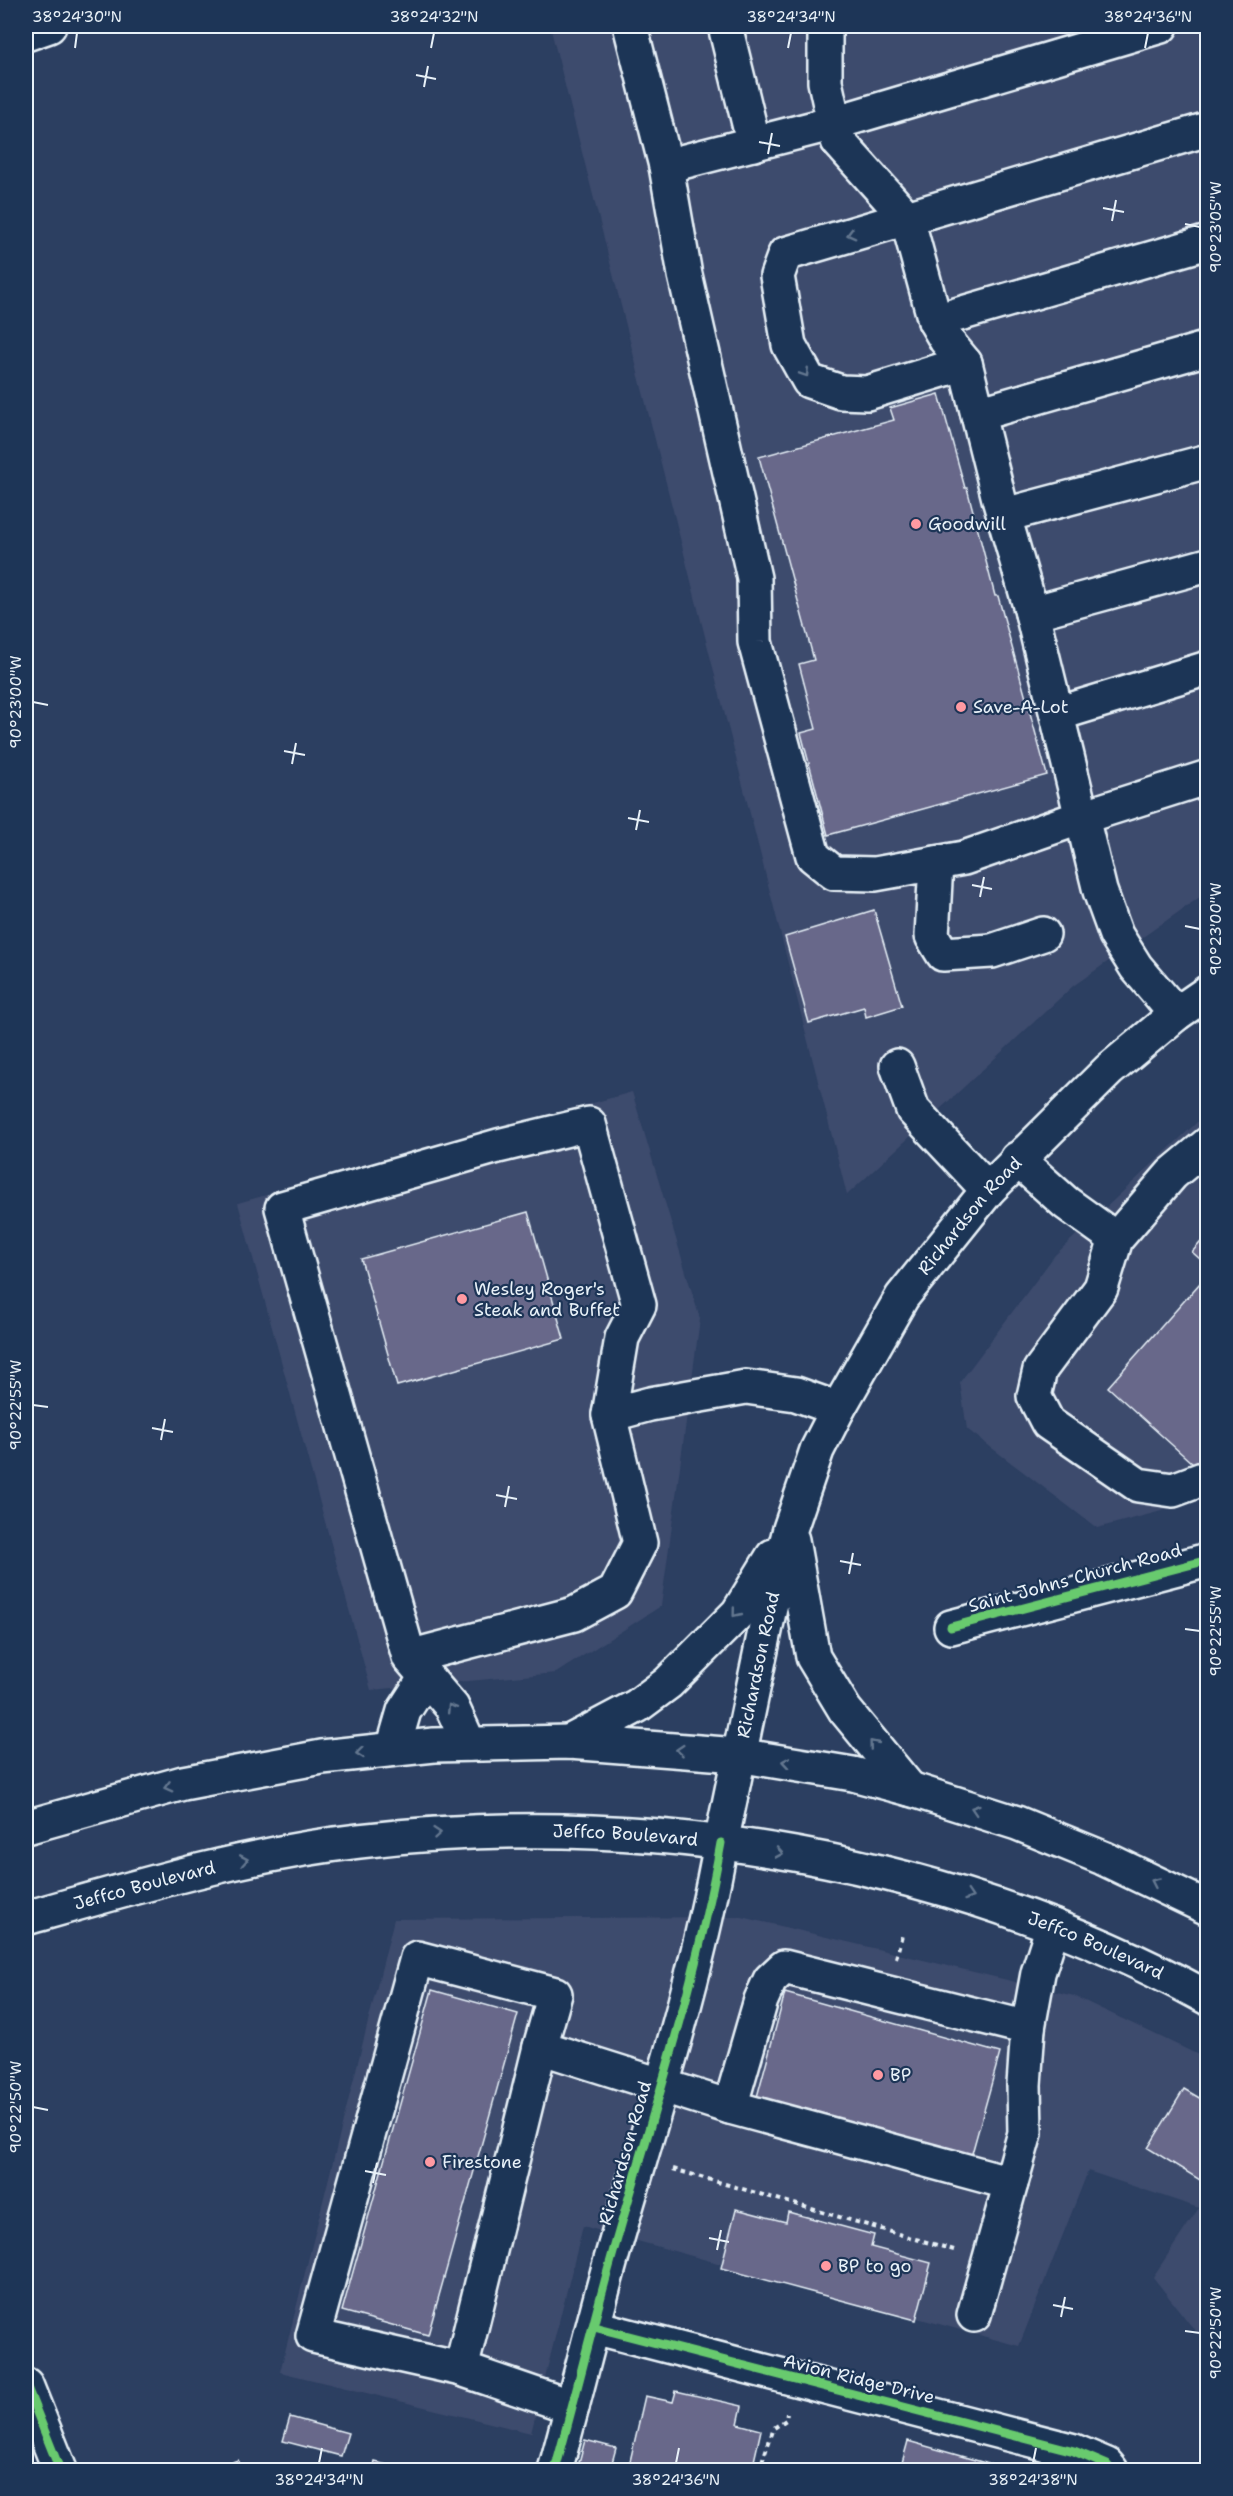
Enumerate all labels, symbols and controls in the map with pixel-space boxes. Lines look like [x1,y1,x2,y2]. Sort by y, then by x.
text: 38°24'30"N [32,7,122,27]
text: 38°24'32"N [390,7,478,27]
text: 38°24'34"N [746,7,836,27]
text: 38°24'36"N [1104,7,1192,27]
text: 90°23'05"W [1206,181,1226,273]
one-way arrow [846,226,856,239]
one-way arrow [798,367,809,378]
place label: Goodwill [928,512,1007,536]
marker: Goodwill [909,517,923,531]
text: 90°23'00"W [6,655,26,749]
place label: Save-A-Lot [973,695,1069,719]
marker: Save-A-Lot [954,700,968,714]
text: 90°23'00"W [1206,882,1226,976]
street label: Richardson Road [912,1151,1027,1280]
place label: Wesley Roger's Steak and Buffet [474,1277,620,1322]
marker: Wesley Roger's Steak and Buffet [455,1292,469,1306]
text: 90°22'55"W [6,1360,26,1450]
street label: Saint Johns Church Road [966,1538,1184,1618]
text: 90°22'55"W [1206,1586,1226,1676]
street label: Richardson Road [731,1589,785,1740]
one-way arrow [732,1606,743,1617]
one-way arrow [446,1704,458,1714]
one-way arrow [869,1740,880,1751]
one-way arrow [675,1744,684,1757]
one-way arrow [355,1746,364,1758]
one-way arrow [781,1756,790,1768]
one-way arrow [163,1780,174,1792]
one-way arrow [970,1804,980,1817]
street label: Jeffco Boulevard [552,1819,699,1852]
one-way arrow [433,1827,442,1840]
one-way arrow [773,1846,783,1859]
one-way arrow [239,1854,249,1867]
street label: Jeffco Boulevard [71,1855,218,1916]
one-way arrow [1151,1878,1162,1890]
one-way arrow [963,1889,974,1901]
street label: Jeffco Boulevard [1024,1906,1168,1985]
text: 90°22'50"W [6,2061,26,2153]
place label: BP [890,2063,911,2087]
marker: BP [871,2068,885,2082]
street label: Richardson Road [593,2078,657,2228]
place label: Firestone [442,2150,522,2174]
marker: Firestone [423,2155,437,2169]
place label: BP to go [838,2254,912,2278]
marker: BP to go [819,2259,833,2273]
text: 90°22'50"W [1206,2287,1226,2379]
street label: Avion Ridge Drive [781,2349,937,2409]
text: 38°24'34"N [274,2470,364,2490]
text: 38°24'36"N [632,2470,720,2490]
text: 38°24'38"N [988,2470,1078,2490]

